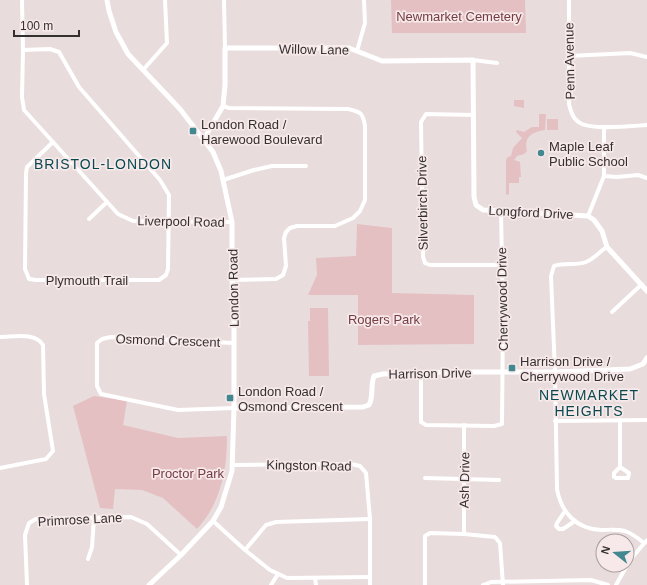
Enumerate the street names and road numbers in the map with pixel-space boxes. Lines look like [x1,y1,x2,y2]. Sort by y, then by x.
street label: Penn Avenue [561,22,578,100]
street label: Willow Lane [279,41,349,58]
street label: Silverbirch Drive [414,156,431,250]
street label: Longford Drive [488,203,574,222]
street label: Liverpool Road [137,213,225,230]
street label: Cherrywood Drive [494,247,511,351]
street label: London Road [225,249,242,327]
street label: Plymouth Trail [46,273,128,288]
street label: Osmond Crescent [115,331,221,350]
street label: Harrison Drive [388,365,472,382]
street label: Ash Drive [457,452,472,508]
street label: Kingston Road [266,457,352,474]
street label: Primrose Lane [37,510,123,529]

